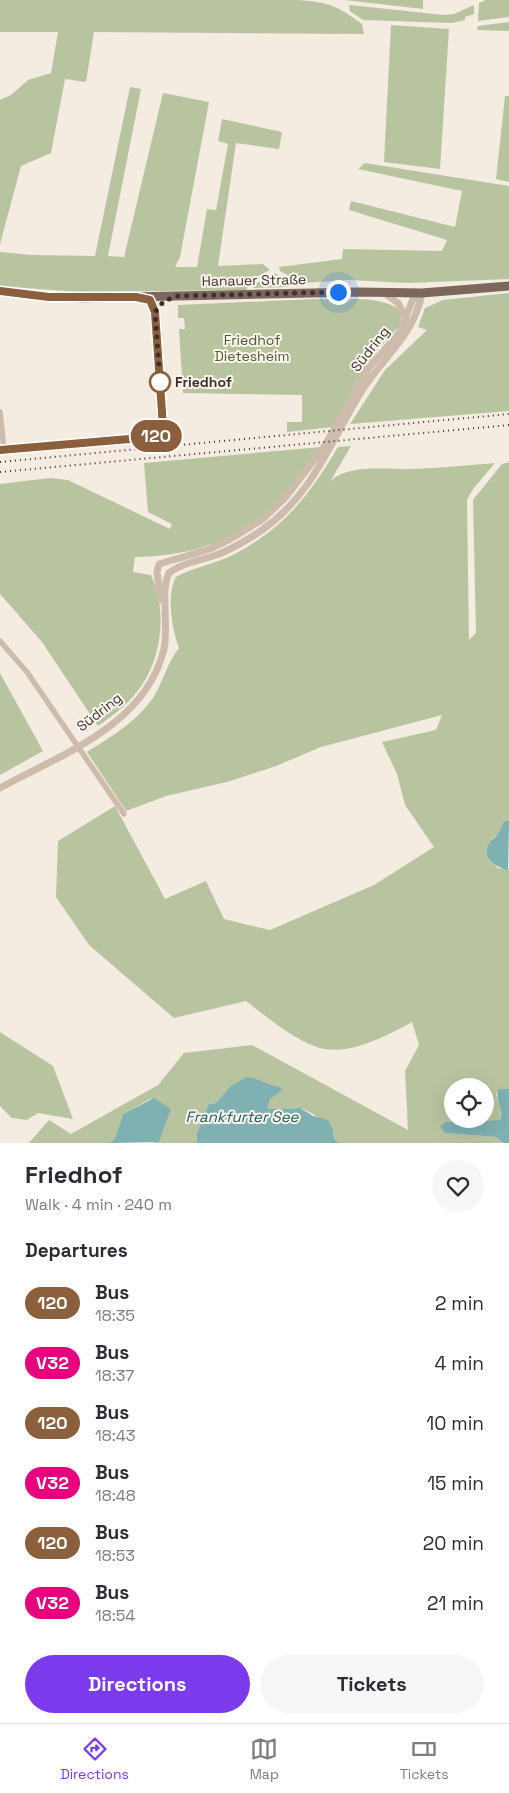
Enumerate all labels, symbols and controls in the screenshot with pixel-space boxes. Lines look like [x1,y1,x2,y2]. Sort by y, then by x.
street label: Hanauer Straße [202,270,306,290]
your location [326,280,351,305]
street label: Südring [347,323,393,375]
park label: Friedhof Dietesheim [215,331,289,365]
marker: Friedhof [149,371,171,393]
place label: Friedhof [175,373,232,391]
line badge: 120 [127,420,185,452]
text: 120 [141,424,171,447]
street label: Südring [73,689,125,735]
map controls [444,1078,494,1128]
button: locate [444,1078,494,1128]
water label: Frankfurter See [186,1107,300,1126]
text: Friedhof [25,1159,122,1190]
button: heart [432,1160,484,1212]
text: Walk · 4 min · 240 m [25,1194,172,1215]
text: Departures [25,1238,128,1263]
text: Bus [95,1280,129,1305]
text: 120 [37,1291,68,1314]
text: 2 min [435,1291,484,1316]
text: 18:35 [95,1305,135,1326]
text: Bus [95,1340,129,1365]
text: V32 [36,1351,69,1374]
text: 4 min [435,1351,484,1376]
text: 18:37 [95,1365,134,1386]
text: Bus [95,1400,129,1425]
text: 120 [37,1411,68,1434]
text: 10 min [426,1411,484,1436]
text: 18:43 [95,1425,135,1446]
text: Bus [95,1460,129,1485]
text: V32 [36,1471,69,1494]
text: 15 min [427,1471,484,1496]
text: 18:48 [95,1485,136,1506]
text: Bus [95,1520,129,1545]
text: 120 [37,1531,68,1554]
text: 20 min [423,1531,484,1556]
text: 18:53 [95,1545,135,1566]
text: Bus [95,1580,129,1605]
text: V32 [36,1591,69,1614]
text: 21 min [427,1591,484,1616]
text: 18:54 [95,1605,135,1626]
button: Directions [25,1655,250,1713]
button: Tickets [260,1655,484,1713]
tab: Directions [60,1735,129,1783]
tab: Map [250,1735,279,1783]
tab: Tickets [400,1735,449,1783]

